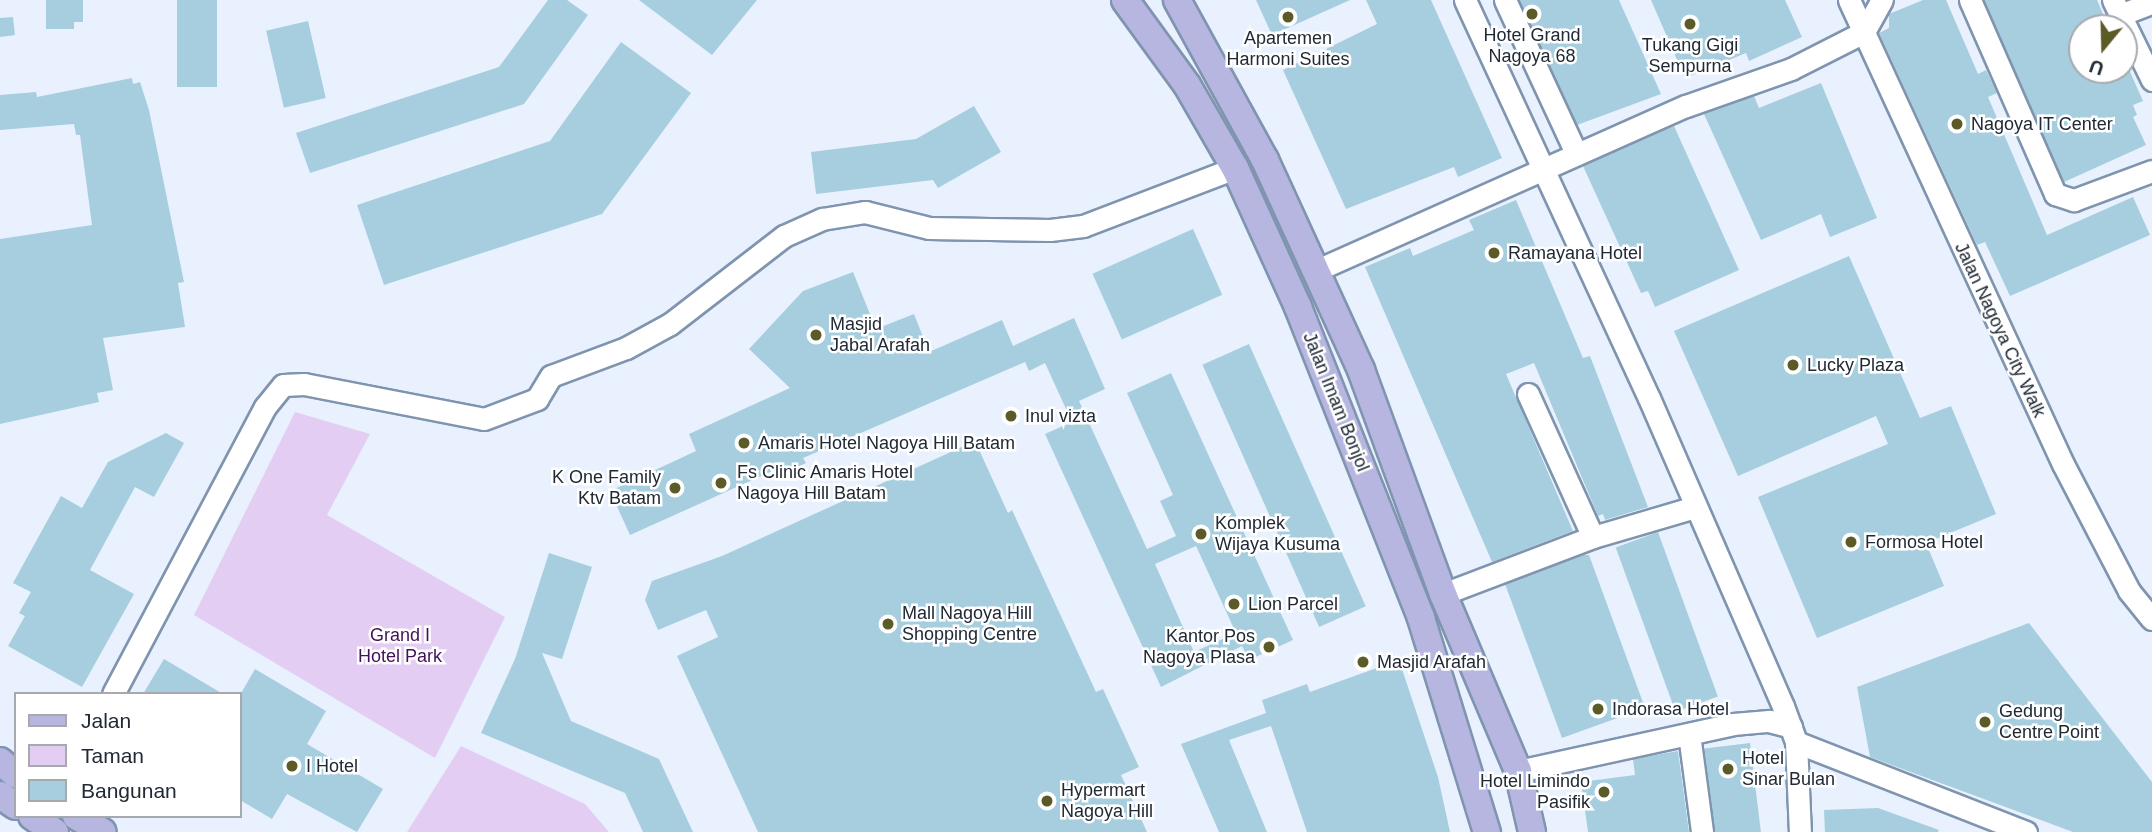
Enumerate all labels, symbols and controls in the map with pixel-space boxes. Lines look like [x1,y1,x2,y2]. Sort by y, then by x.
marker: Hotel Grand Nagoya 68 [1524,6,1540,22]
marker: Apartemen Harmoni Suites [1280,9,1296,25]
north arrow [2068,14,2138,84]
marker: Tukang Gigi Sempurna [1682,16,1698,32]
place label: Hotel Grand Nagoya 68 [1483,25,1581,68]
place label: Apartemen Harmoni Suites [1226,28,1350,70]
place label: Tukang Gigi Sempurna [1642,35,1738,78]
text: U [2087,55,2107,80]
place label: Nagoya IT Center [1971,113,2113,135]
marker: Nagoya IT Center [1949,116,1965,132]
street label: Jalan Nagoya City Walk [1950,239,2050,421]
place label: Ramayana Hotel [1508,242,1642,264]
marker: Ramayana Hotel [1486,245,1502,261]
place label: Masjid Jabal Arafah [830,314,931,356]
marker: Masjid Jabal Arafah [808,327,824,343]
street label: Jalan Imam Bonjol [1298,329,1374,475]
place label: Lucky Plaza [1807,354,1904,376]
marker: Lucky Plaza [1785,357,1801,373]
place label: Inul vizta [1025,405,1096,427]
marker: Inul vizta [1003,408,1019,424]
place label: Amaris Hotel Nagoya Hill Batam [758,432,1015,454]
marker: Amaris Hotel Nagoya Hill Batam [736,435,752,451]
place label: Fs Clinic Amaris Hotel Nagoya Hill Batam [737,462,914,504]
place label: K One Family Ktv Batam [552,467,661,510]
marker: Fs Clinic Amaris Hotel Nagoya Hill Batam [711,473,731,493]
marker: K One Family Ktv Batam [667,480,683,496]
place label: Komplek Wijaya Kusuma [1215,513,1340,556]
marker: Komplek Wijaya Kusuma [1193,526,1209,542]
place label: Formosa Hotel [1865,531,1983,553]
marker: Formosa Hotel [1843,534,1859,550]
place label: Lion Parcel [1248,593,1338,615]
marker: Lion Parcel [1226,596,1242,612]
place label: Mall Nagoya Hill Shopping Centre [902,603,1037,646]
marker: Mall Nagoya Hill Shopping Centre [880,616,896,632]
park label: Grand I Hotel Park [358,625,442,668]
place label: Kantor Pos Nagoya Plasa [1143,626,1255,668]
marker: Kantor Pos Nagoya Plasa [1261,639,1277,655]
place label: Masjid Arafah [1377,651,1487,673]
marker: Masjid Arafah [1355,654,1371,670]
legend [14,692,242,818]
place label: Indorasa Hotel [1612,698,1729,720]
marker: Indorasa Hotel [1590,701,1606,717]
place label: Gedung Centre Point [1999,701,2099,744]
text: Jalan [81,709,131,732]
marker: Gedung Centre Point [1977,714,1993,730]
text: Taman [81,744,144,767]
place label: Hotel Sinar Bulan [1742,748,1835,790]
place label: I Hotel [306,755,358,777]
marker: I Hotel [284,758,300,774]
marker: Hotel Sinar Bulan [1720,761,1736,777]
place label: Hotel Limindo Pasifik [1480,771,1590,814]
text: Bangunan [81,779,177,802]
place label: Hypermart Nagoya Hill [1061,780,1153,822]
marker: Hotel Limindo Pasifik [1596,784,1612,800]
marker: Hypermart Nagoya Hill [1039,793,1055,809]

